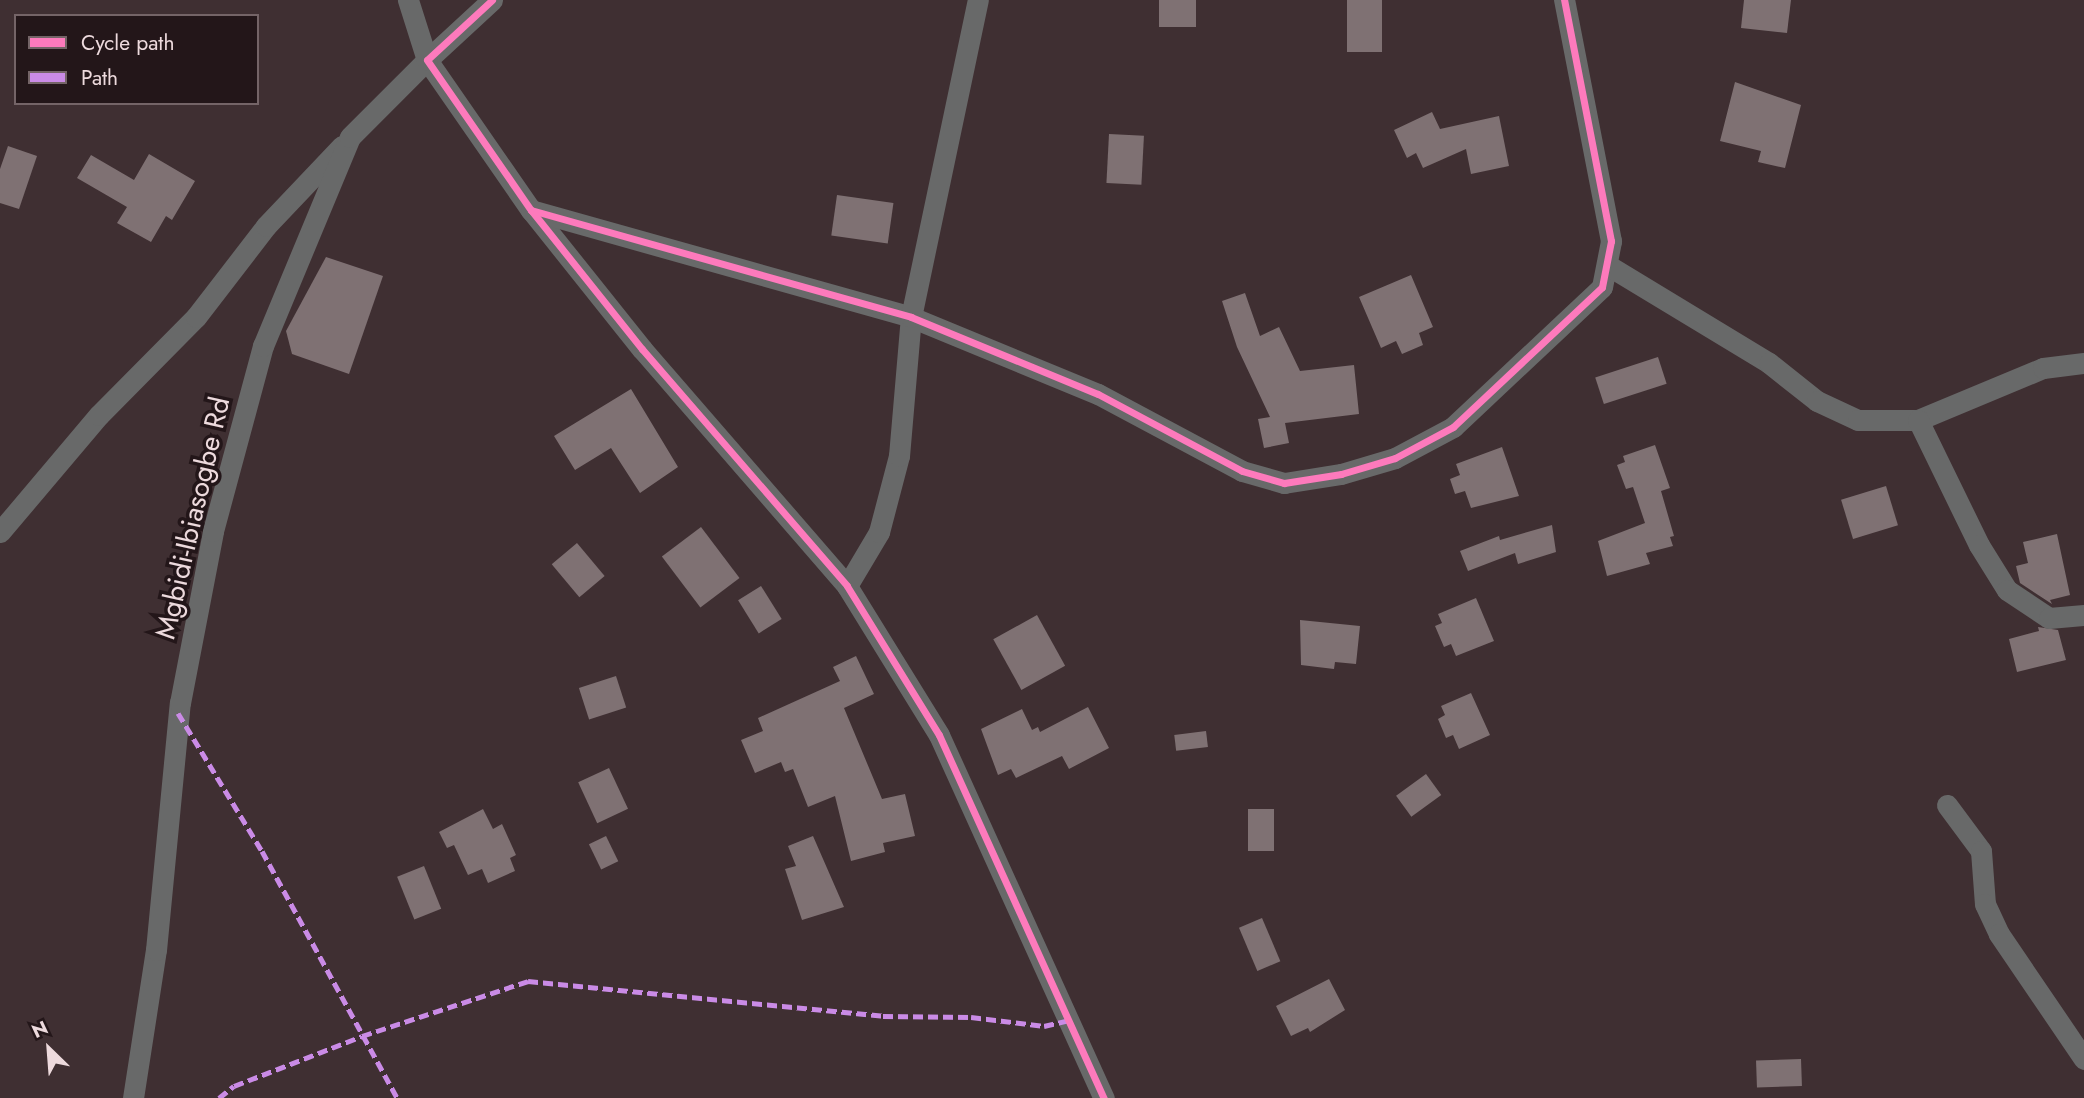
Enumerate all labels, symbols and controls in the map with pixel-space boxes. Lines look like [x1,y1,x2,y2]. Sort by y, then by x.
legend [14,14,259,105]
text: Cycle path [81,28,174,58]
text: Path [81,63,118,93]
street label: Mgbidi-Ibiasogbe Rd [149,394,237,642]
north arrow [14,1014,84,1084]
text: N [27,1014,52,1045]

